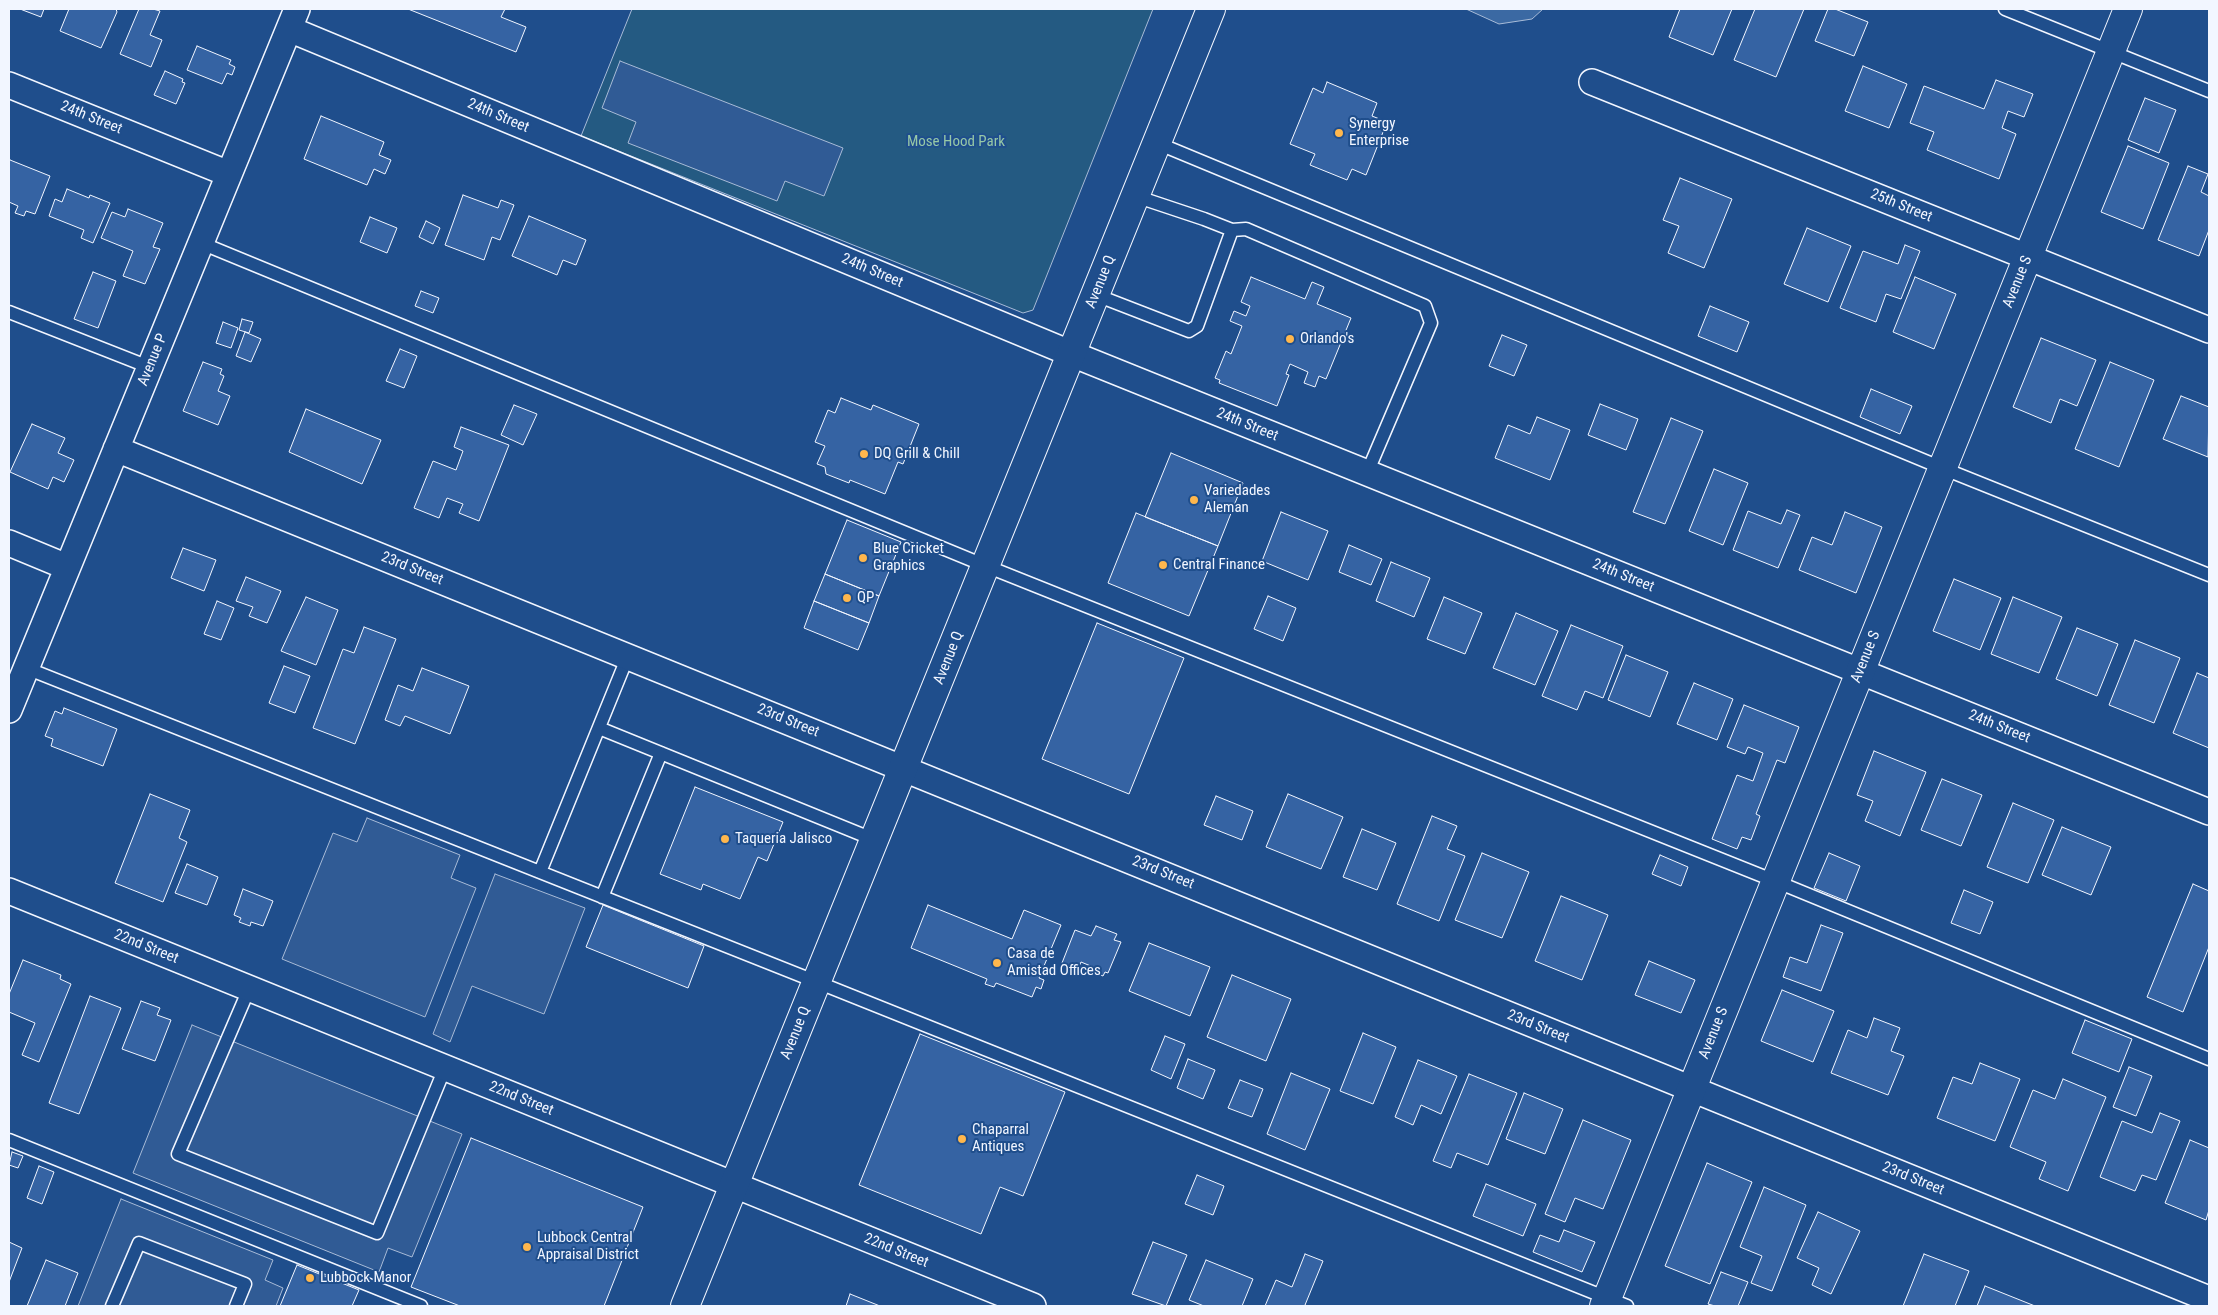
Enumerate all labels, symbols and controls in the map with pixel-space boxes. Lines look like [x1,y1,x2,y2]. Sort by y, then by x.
street label: 24th Street [465,95,531,137]
street label: 24th Street [57,97,125,139]
place label: Synergy Enterprise [1349,115,1409,150]
marker: Synergy Enterprise [1333,127,1345,139]
park label: Mose Hood Park [907,133,1005,151]
street label: 25th Street [1867,185,1935,227]
street label: 24th Street [839,250,905,292]
street label: Avenue Q [1082,253,1120,311]
street label: Avenue S [1999,253,2037,311]
place label: Orlando's [1300,330,1354,348]
street label: Avenue P [134,331,172,389]
marker: Orlando's [1284,333,1296,345]
street label: 24th Street [1213,404,1281,446]
place label: DQ Grill & Chill [874,445,960,463]
marker: DQ Grill & Chill [858,448,870,460]
place label: Variedades Aleman [1204,482,1270,517]
marker: Variedades Aleman [1188,494,1200,506]
place label: Blue Cricket Graphics [873,540,944,575]
street label: 23rd Street [378,548,446,590]
marker: Blue Cricket Graphics [857,552,869,564]
street label: 24th Street [1589,555,1657,597]
place label: Central Finance [1173,556,1265,574]
marker: Central Finance [1157,559,1169,571]
place label: QP [857,589,874,607]
marker: QP [841,592,853,604]
street label: Avenue S [1847,628,1885,686]
street label: Avenue Q [930,629,968,687]
street label: 23rd Street [754,700,822,742]
street label: 24th Street [1965,706,2033,748]
place label: Taqueria Jalisco [735,830,832,848]
marker: Taqueria Jalisco [719,833,731,845]
street label: 23rd Street [1129,852,1197,894]
street label: 22nd Street [111,926,181,968]
place label: Casa de Amistad Offices [1007,945,1101,980]
marker: Casa de Amistad Offices [991,957,1003,969]
street label: Avenue Q [777,1004,815,1062]
street label: Avenue S [1695,1004,1733,1062]
street label: 23rd Street [1504,1006,1572,1048]
street label: 22nd Street [486,1078,556,1120]
place label: Chaparral Antiques [972,1121,1029,1156]
marker: Chaparral Antiques [956,1133,968,1145]
street label: 23rd Street [1879,1158,1947,1200]
place label: Lubbock Central Appraisal District [537,1229,639,1264]
street label: 22nd Street [861,1230,931,1272]
marker: Lubbock Central Appraisal District [521,1241,533,1253]
place label: Lubbock Manor [320,1269,411,1287]
marker: Lubbock Manor [304,1272,316,1284]

